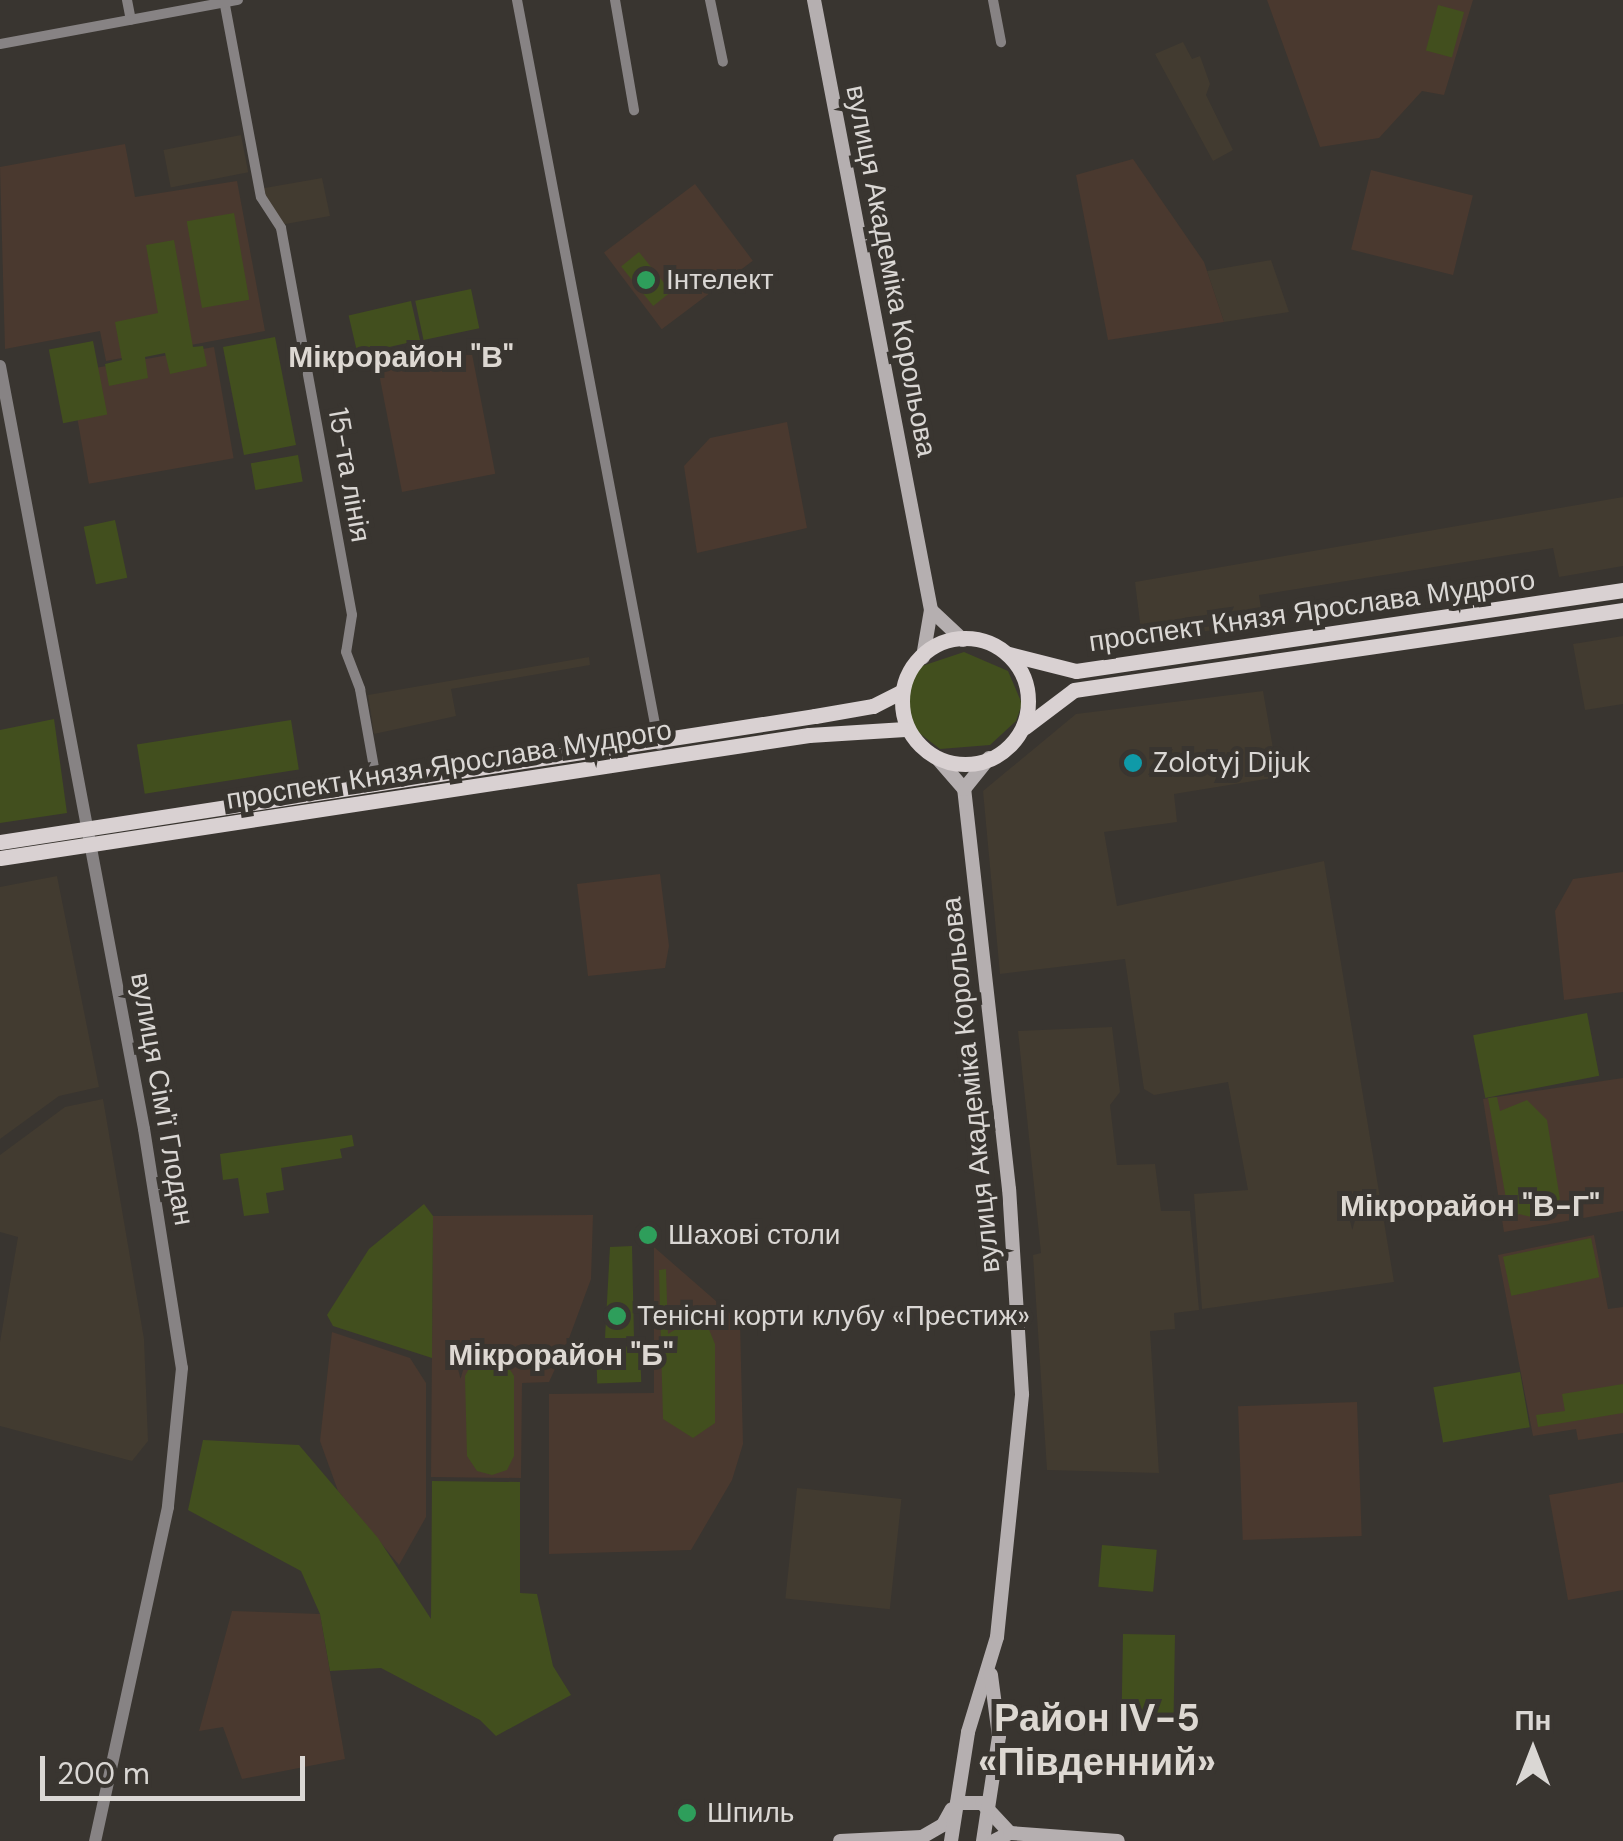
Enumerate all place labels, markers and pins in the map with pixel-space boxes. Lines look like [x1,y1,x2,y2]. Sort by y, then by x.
place label: Інтелект [666,263,774,297]
marker: Інтелект [635,269,657,291]
place label: Zolotyj Dijuk [1153,746,1311,780]
marker: Zolotyj Dijuk [1122,752,1144,774]
place label: Шахові столи [668,1218,840,1252]
marker: Шахові столи [637,1224,659,1246]
place label: Тенісні корти клубу «Престиж» [637,1299,1030,1333]
marker: Тенісні корти клубу «Престиж» [606,1305,628,1327]
place label: Шпиль [707,1796,794,1830]
marker: Шпиль [676,1802,698,1824]

